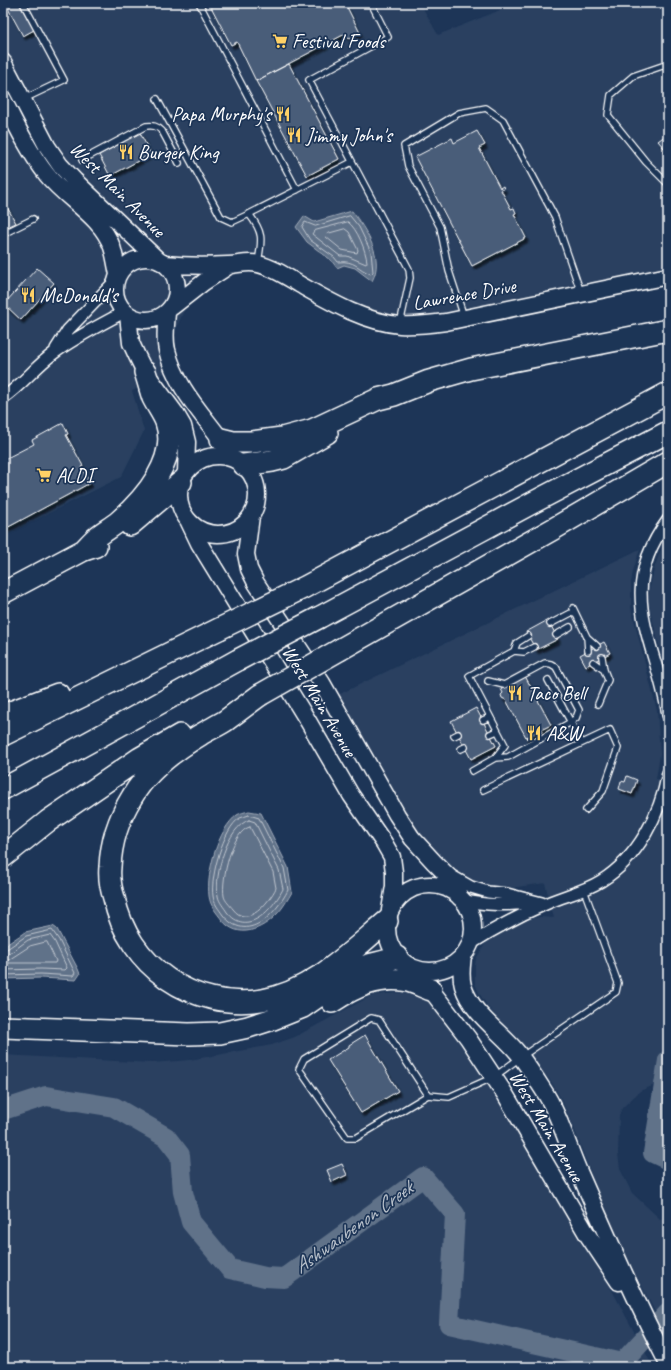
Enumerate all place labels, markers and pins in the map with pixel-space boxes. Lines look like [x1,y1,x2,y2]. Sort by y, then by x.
place label: Festival Foods [292,29,387,54]
supermarket icon: Festival Foods [271,32,289,50]
place label: Papa Murphy's [172,102,273,127]
restaurant icon: Papa Murphy's [274,105,292,123]
place label: Jimmy John's [305,123,394,148]
restaurant icon: Jimmy John's [285,126,303,144]
place label: Burger King [138,140,220,165]
restaurant icon: Burger King [117,143,135,161]
place label: McDonald's [40,283,120,308]
restaurant icon: McDonald's [19,286,37,304]
place label: ALDI [56,463,98,488]
supermarket icon: ALDI [35,466,53,484]
place label: Taco Bell [527,681,589,706]
restaurant icon: Taco Bell [506,684,524,702]
place label: A&W [546,721,585,746]
restaurant icon: A&W [525,724,543,742]

